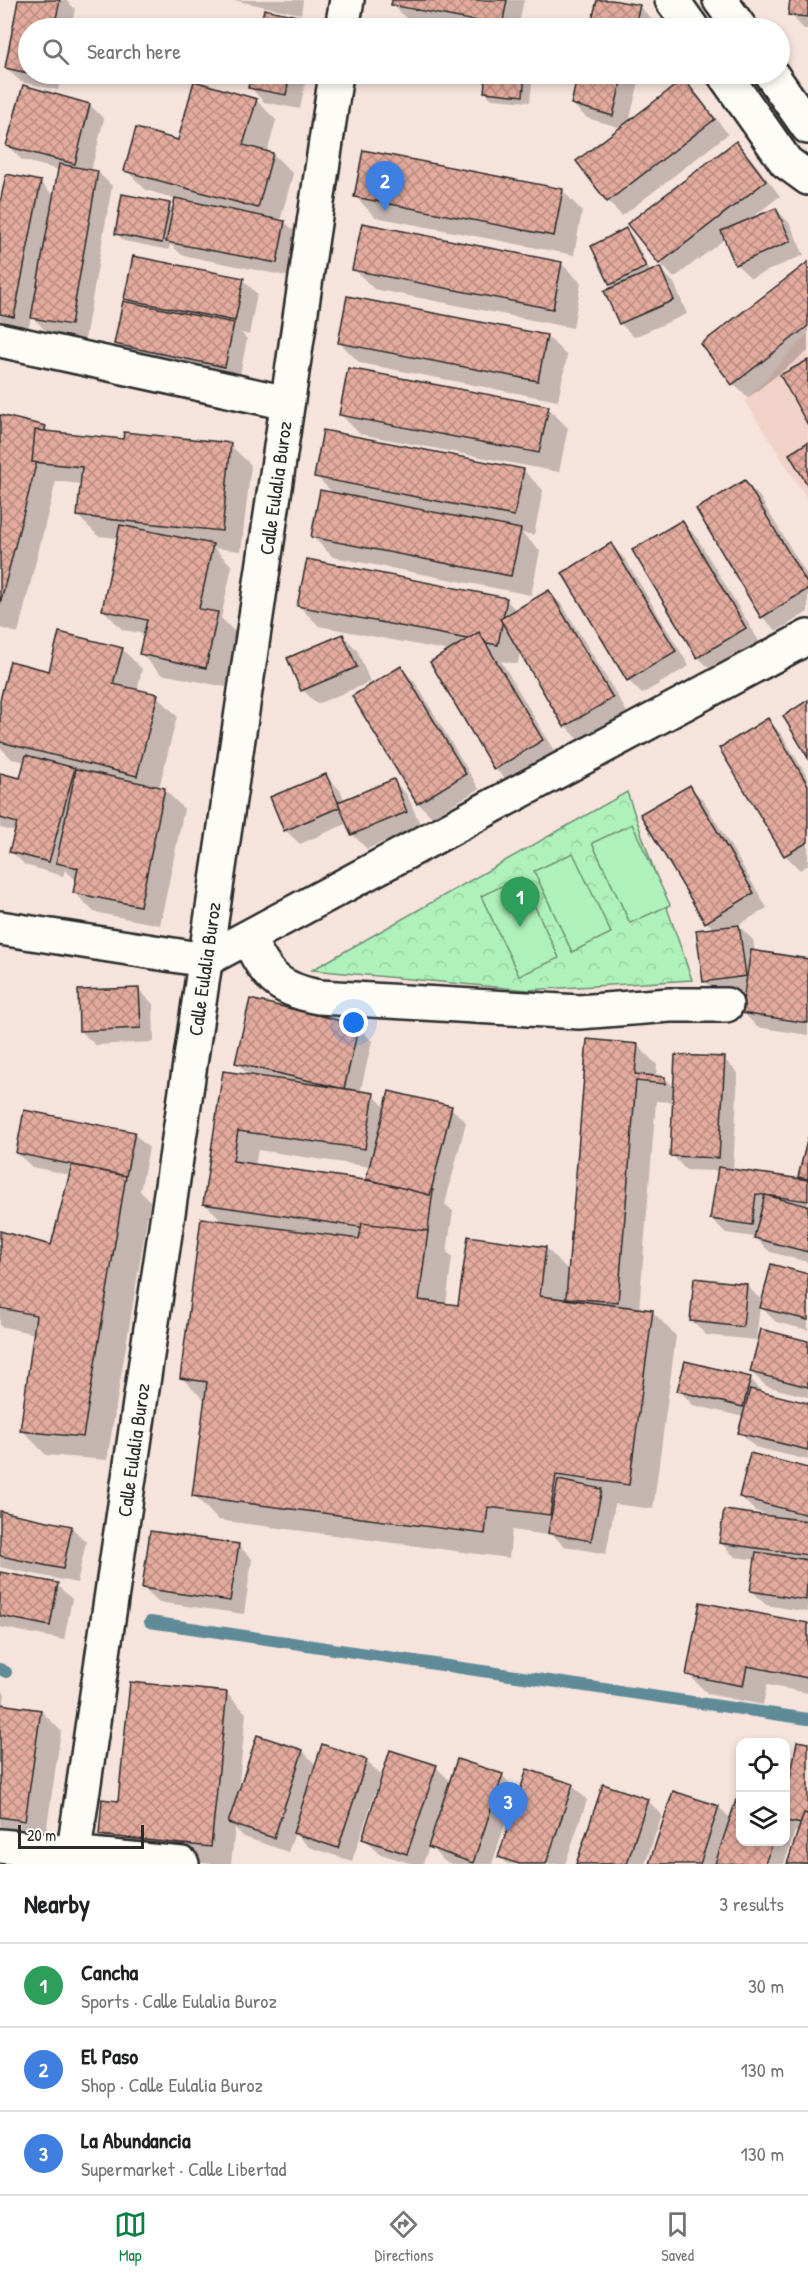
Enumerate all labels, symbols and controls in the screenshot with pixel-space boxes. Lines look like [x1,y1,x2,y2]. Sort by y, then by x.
search box [18,18,790,84]
icon: search [39,35,72,68]
text: Search here [87,36,181,66]
pin: 2 [366,162,404,211]
street label: Calle Eulalia Buroz [252,419,298,557]
pin: 1 [500,878,540,927]
street label: Calle Eulalia Buroz [181,900,227,1038]
your location [339,1008,368,1037]
street label: Calle Eulalia Buroz [110,1381,156,1519]
map controls [736,1738,790,1846]
button: locate [736,1738,790,1792]
pin: 3 [488,1782,528,1832]
button: layers [736,1792,790,1846]
scale bar [18,1822,144,1850]
text: 20 m [27,1824,56,1846]
text: Nearby [24,1886,90,1921]
text: 3 results [719,1890,784,1917]
text: Cancha [81,1957,138,1987]
text: 1 [40,1972,47,1999]
text: 30 m [748,1972,784,1999]
text: Sports · Calle Eulalia Buroz [81,1987,277,2014]
text: El Paso [81,2041,138,2071]
text: 2 [39,2056,48,2083]
text: 130 m [741,2056,784,2083]
text: Shop · Calle Eulalia Buroz [81,2071,263,2098]
text: La Abundancia [81,2125,191,2155]
text: 3 [39,2140,48,2167]
text: 130 m [741,2140,784,2167]
text: Supermarket · Calle Libertad [81,2155,286,2182]
tab: Map [114,2208,147,2266]
tab: Directions [375,2208,433,2266]
tab: Saved [661,2208,694,2266]

